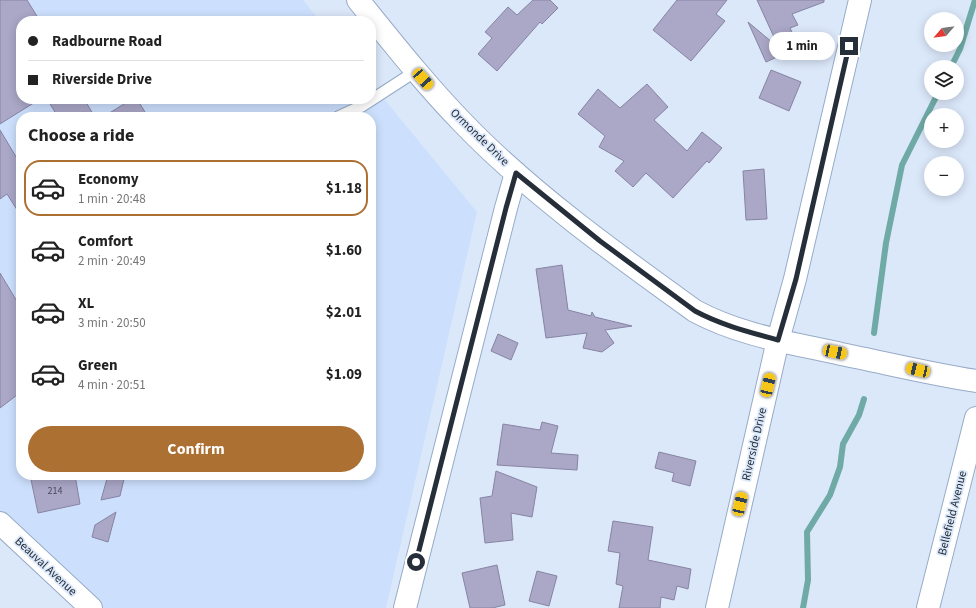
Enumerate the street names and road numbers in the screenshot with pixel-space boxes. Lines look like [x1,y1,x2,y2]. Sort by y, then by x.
street label: Ormonde Drive [446,105,513,170]
street label: Riverside Drive [738,406,771,482]
street label: Bellefield Avenue [934,469,971,557]
street label: Beauval Avenue [11,533,80,600]

